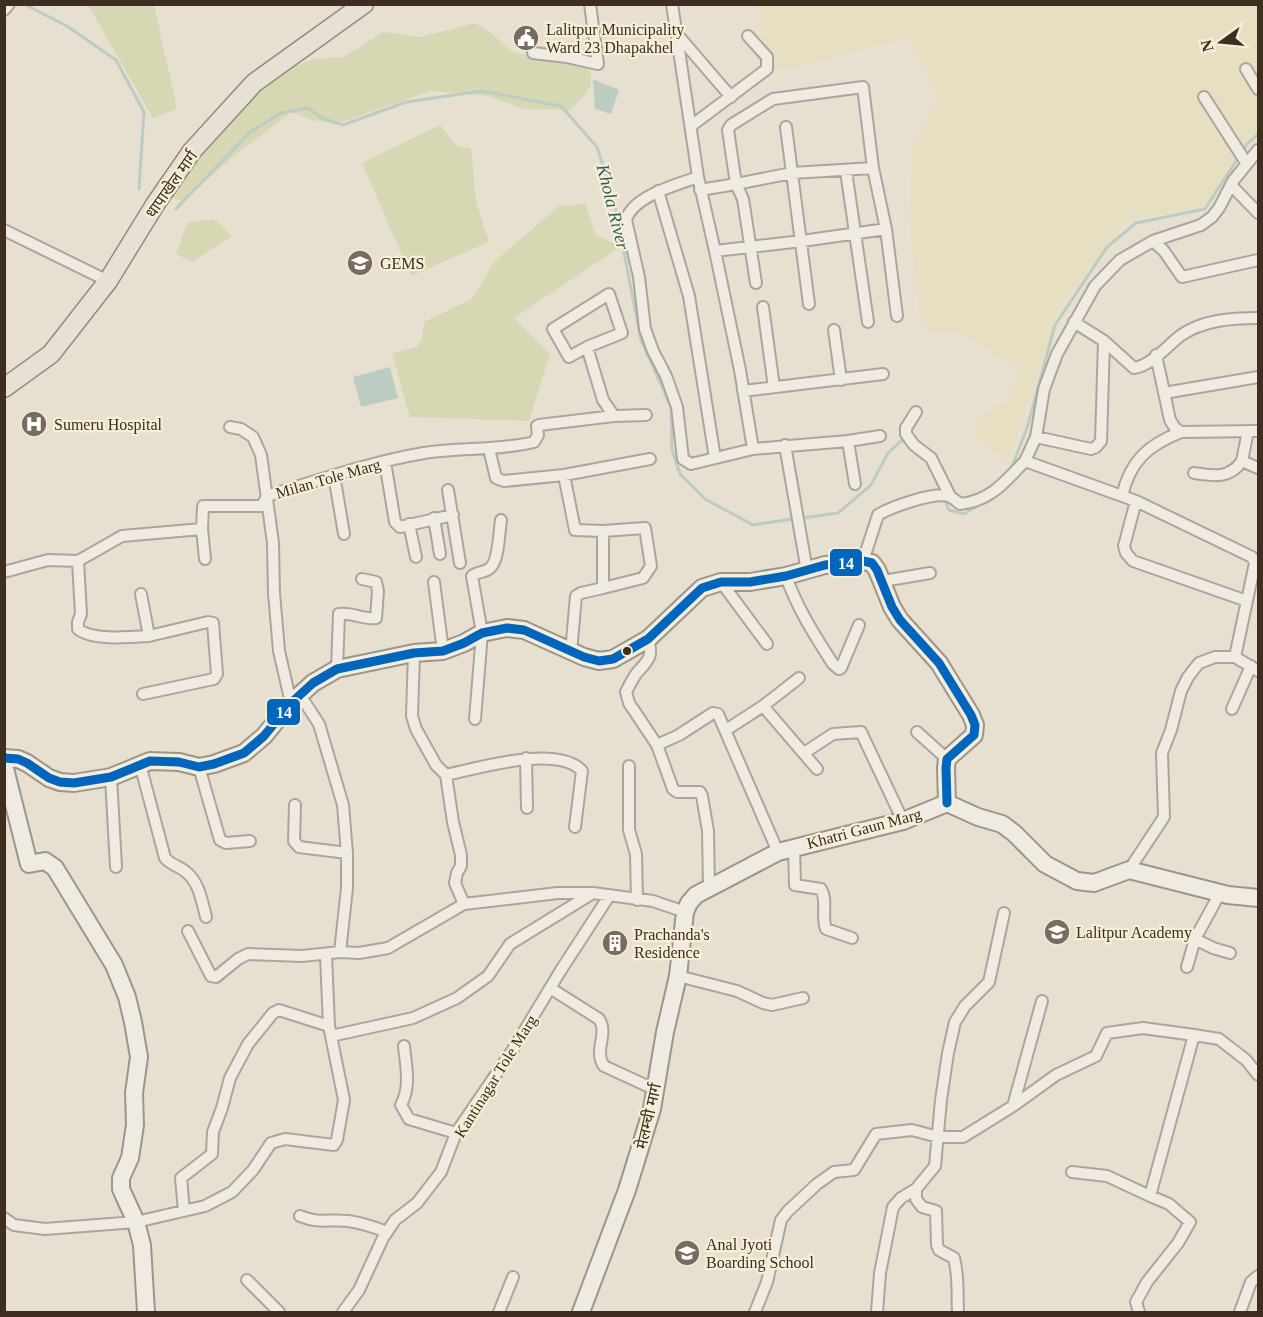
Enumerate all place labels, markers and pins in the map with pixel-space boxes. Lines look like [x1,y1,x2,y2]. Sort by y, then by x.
place label: Lalitpur Municipality Ward 23 Dhapakhel [546,21,684,57]
public building icon: Lalitpur Municipality Ward 23 Dhapakhel [511,23,541,53]
school or university icon: GEMS [345,248,375,278]
place label: GEMS [380,255,424,272]
hospital icon: Sumeru Hospital [19,409,49,439]
place label: Sumeru Hospital [54,416,163,434]
unlabelled marker [621,645,633,657]
school or university icon: Lalitpur Academy [1042,917,1072,947]
place label: Lalitpur Academy [1076,924,1192,942]
place label: Prachanda's Residence [634,926,710,961]
building icon: Prachanda's Residence [600,928,630,958]
place label: Anal Jyoti Boarding School [706,1236,815,1272]
school or university icon: Anal Jyoti Boarding School [672,1238,702,1268]

